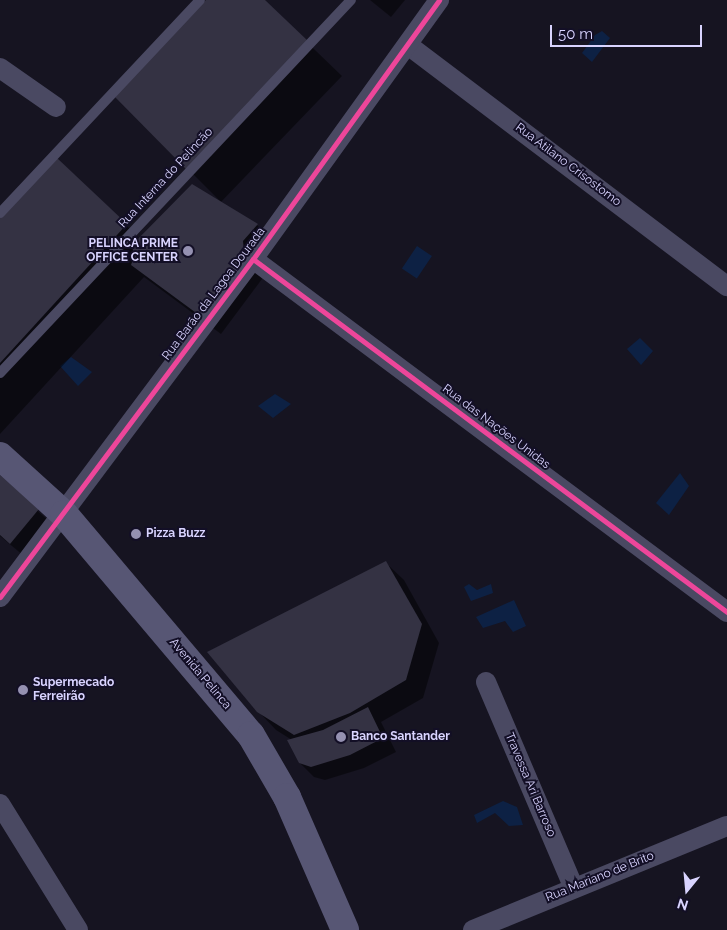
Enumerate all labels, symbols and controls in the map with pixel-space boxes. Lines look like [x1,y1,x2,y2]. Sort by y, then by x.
scale bar [552,15,704,47]
text: 50 m [558,25,593,43]
street label: Rua Atilano Crisostomo [512,120,624,210]
street label: Rua Interna do Pelincão [116,125,216,231]
street label: Rua Barão da Lagoa Dourada [159,225,269,363]
place label: PELINCA PRIME OFFICE CENTER [86,237,178,265]
marker: PELINCA PRIME OFFICE CENTER [182,245,194,257]
street label: Rua das Nações Unidas [439,382,553,472]
place label: Pizza Buzz [146,527,206,541]
marker: Pizza Buzz [130,528,142,540]
street label: Avenida Pelinca [166,636,234,712]
place label: Supermecado Ferreirão [33,676,114,704]
marker: Supermecado Ferreirão [17,684,29,696]
place label: Banco Santander [351,730,450,744]
marker: Banco Santander [335,731,347,743]
street label: Travessa Ari Barroso [501,731,559,839]
street label: Rua Mariano de Brito [544,849,656,905]
north arrow [662,865,712,915]
text: N [675,895,690,914]

